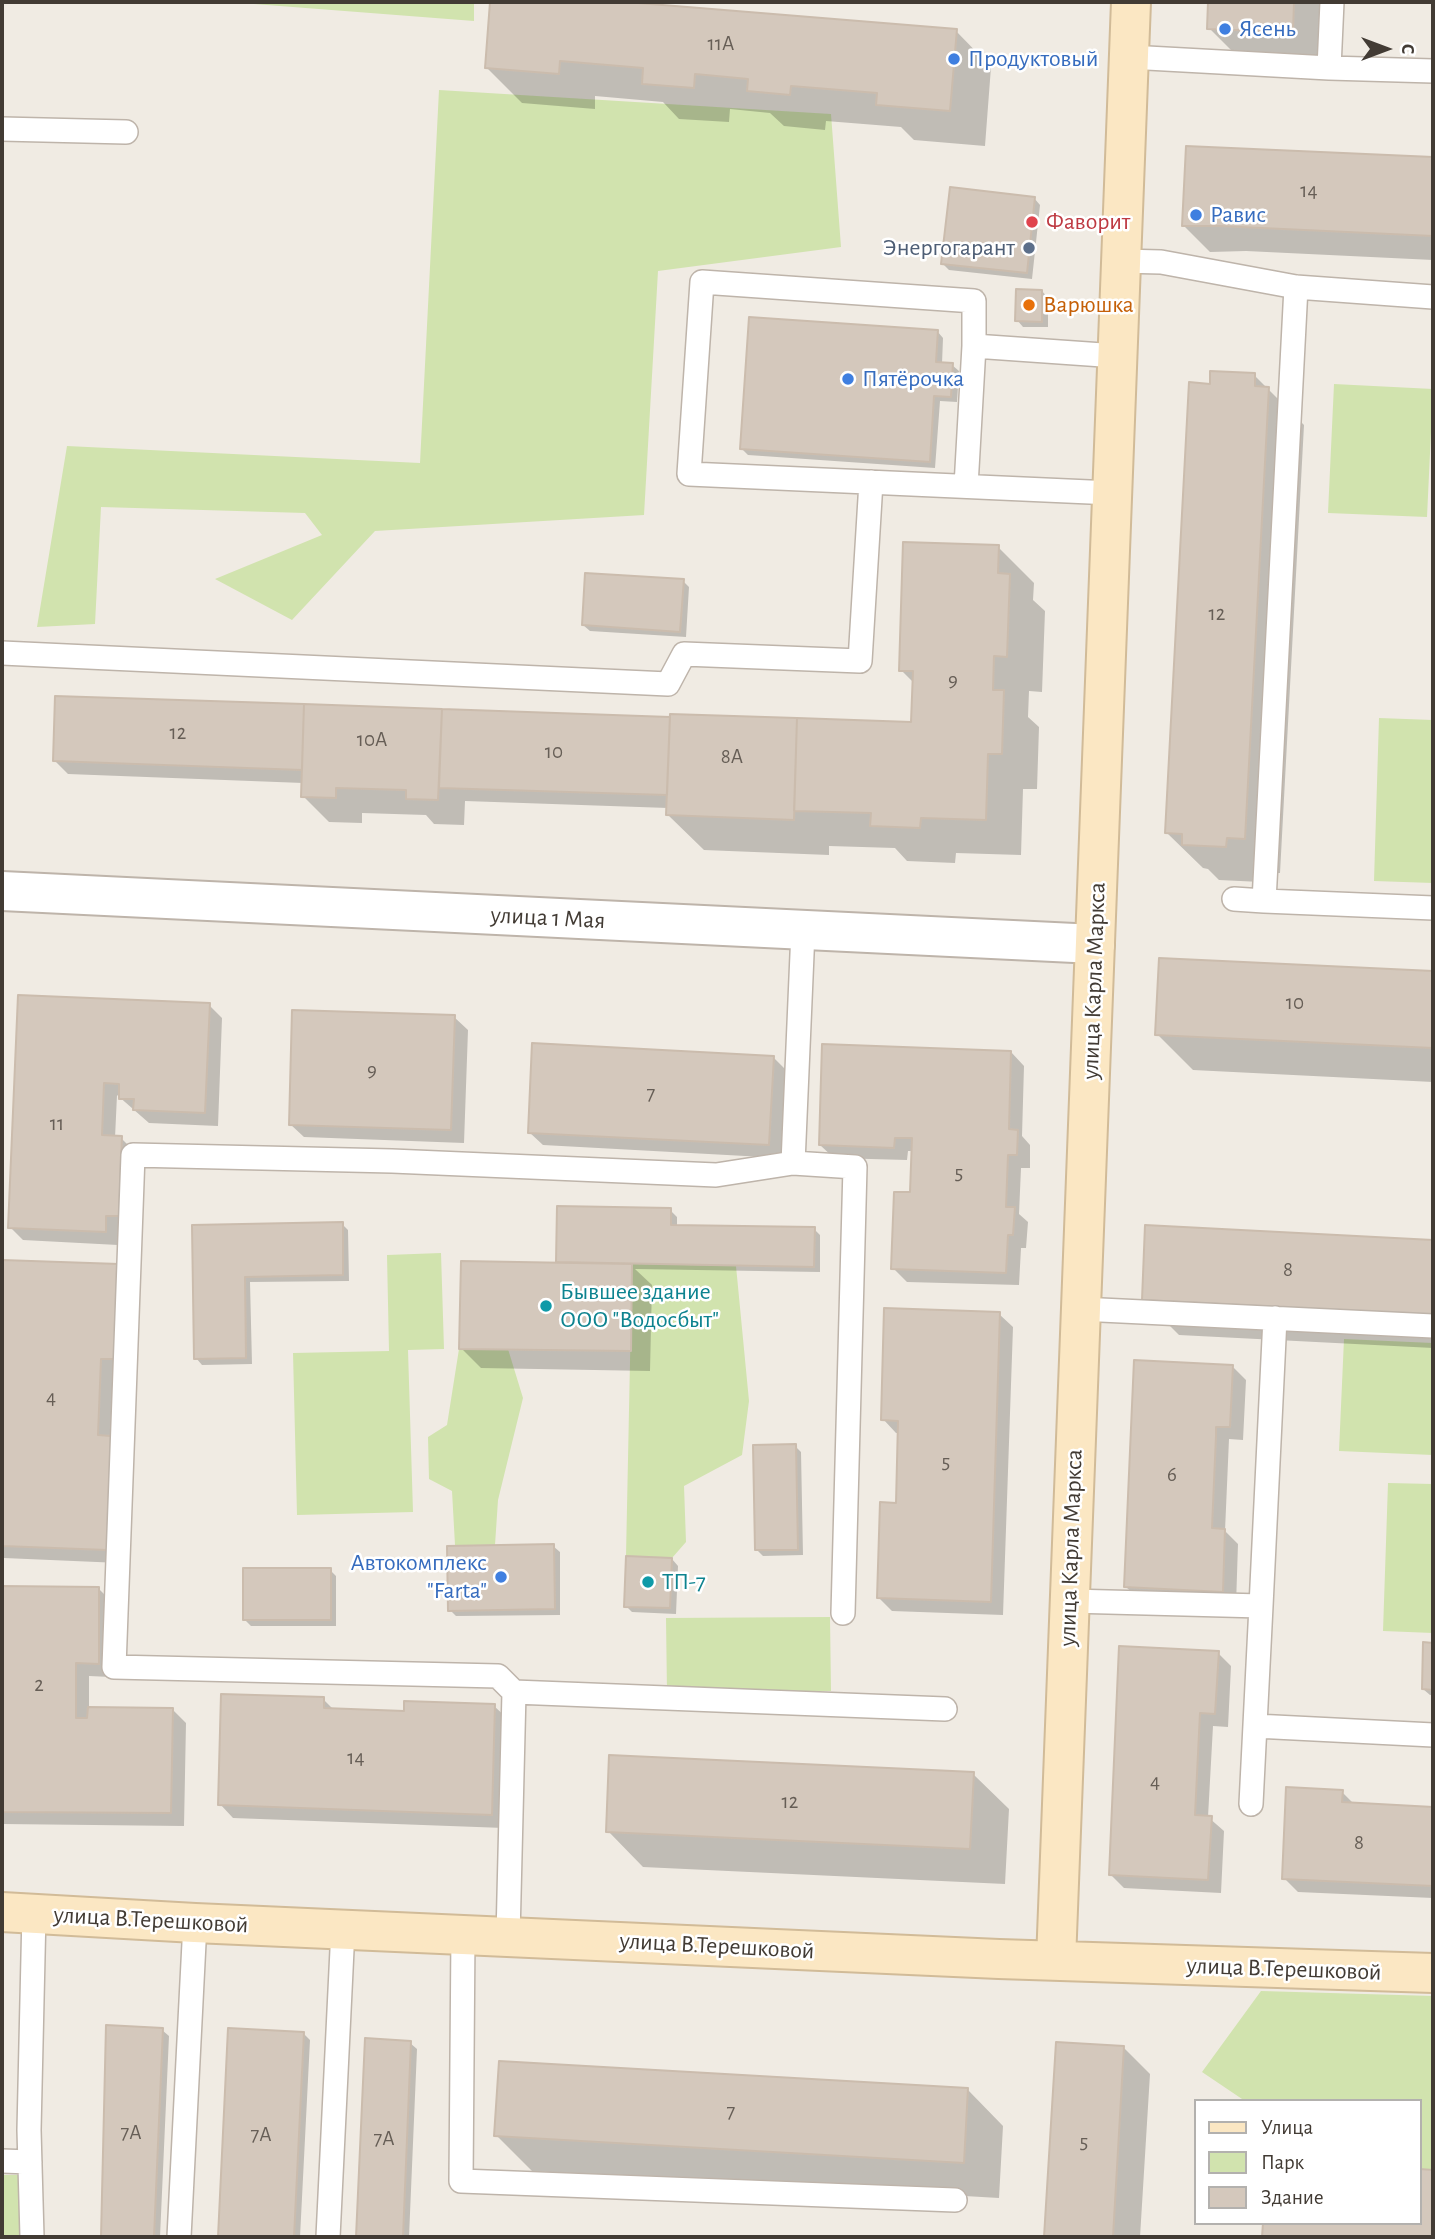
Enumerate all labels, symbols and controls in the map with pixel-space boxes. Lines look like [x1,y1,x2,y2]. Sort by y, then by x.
north arrow [1351,14,1421,84]
place label: Ясень [1239,15,1296,43]
marker: Ясень [1217,21,1233,37]
house number: 11А [708,31,734,57]
text: С [1398,44,1417,54]
place label: Продуктовый [968,45,1099,73]
marker: Продуктовый [946,51,962,67]
house number: 14 [1300,178,1318,204]
place label: Равис [1210,201,1266,229]
marker: Равис [1188,207,1204,223]
place label: Фаворит [1046,208,1130,236]
marker: Фаворит [1024,214,1040,230]
place label: Энергогарант [883,234,1015,262]
marker: Энергогарант [1021,240,1037,256]
place label: Варюшка [1043,291,1134,319]
marker: Варюшка [1021,297,1037,313]
place label: Пятёрочка [862,365,964,393]
marker: Пятёрочка [840,371,856,387]
house number: 12 [1209,601,1225,627]
house number: 9 [948,667,958,693]
house number: 12 [170,720,186,746]
house number: 10А [357,727,387,753]
house number: 10 [545,739,563,765]
house number: 8А [721,744,743,770]
street label: улица Карла Маркса [1076,882,1112,1080]
street label: улица 1 Мая [490,901,606,935]
house number: 10 [1286,990,1304,1016]
house number: 9 [367,1057,377,1083]
house number: 7 [647,1081,655,1107]
house number: 11 [50,1111,64,1137]
house number: 5 [955,1160,963,1186]
house number: 8 [1283,1257,1293,1283]
place label: Бывшее здание ООО "Водосбыт" [560,1278,719,1334]
marker: Бывшее здание ООО "Водосбыт" [538,1298,554,1314]
house number: 4 [46,1385,56,1411]
house number: 5 [942,1449,950,1475]
street label: улица Карла Маркса [1053,1449,1089,1647]
house number: 6 [1167,1462,1177,1488]
place label: Автокомплекс "Farta" [351,1549,487,1605]
place label: ТП-7 [662,1568,706,1596]
marker: Автокомплекс "Farta" [493,1569,509,1585]
marker: ТП-7 [640,1574,656,1590]
house number: 2 [34,1672,44,1698]
house number: 14 [347,1745,365,1771]
house number: 4 [1150,1769,1160,1795]
house number: 12 [782,1789,798,1815]
house number: 8 [1354,1830,1364,1856]
street label: улица В.Терешковой [53,1901,249,1939]
street label: улица В.Терешковой [619,1927,815,1965]
street label: улица В.Терешковой [1186,1951,1382,1987]
house number: 7 [727,2099,735,2125]
legend [1194,2099,1421,2225]
text: Улица [1261,2117,1313,2138]
house number: 7А [120,2120,142,2146]
house number: 7А [250,2122,272,2148]
house number: 7А [373,2126,395,2152]
house number: 5 [1080,2129,1088,2155]
text: Парк [1261,2152,1304,2173]
text: Здание [1261,2187,1324,2208]

